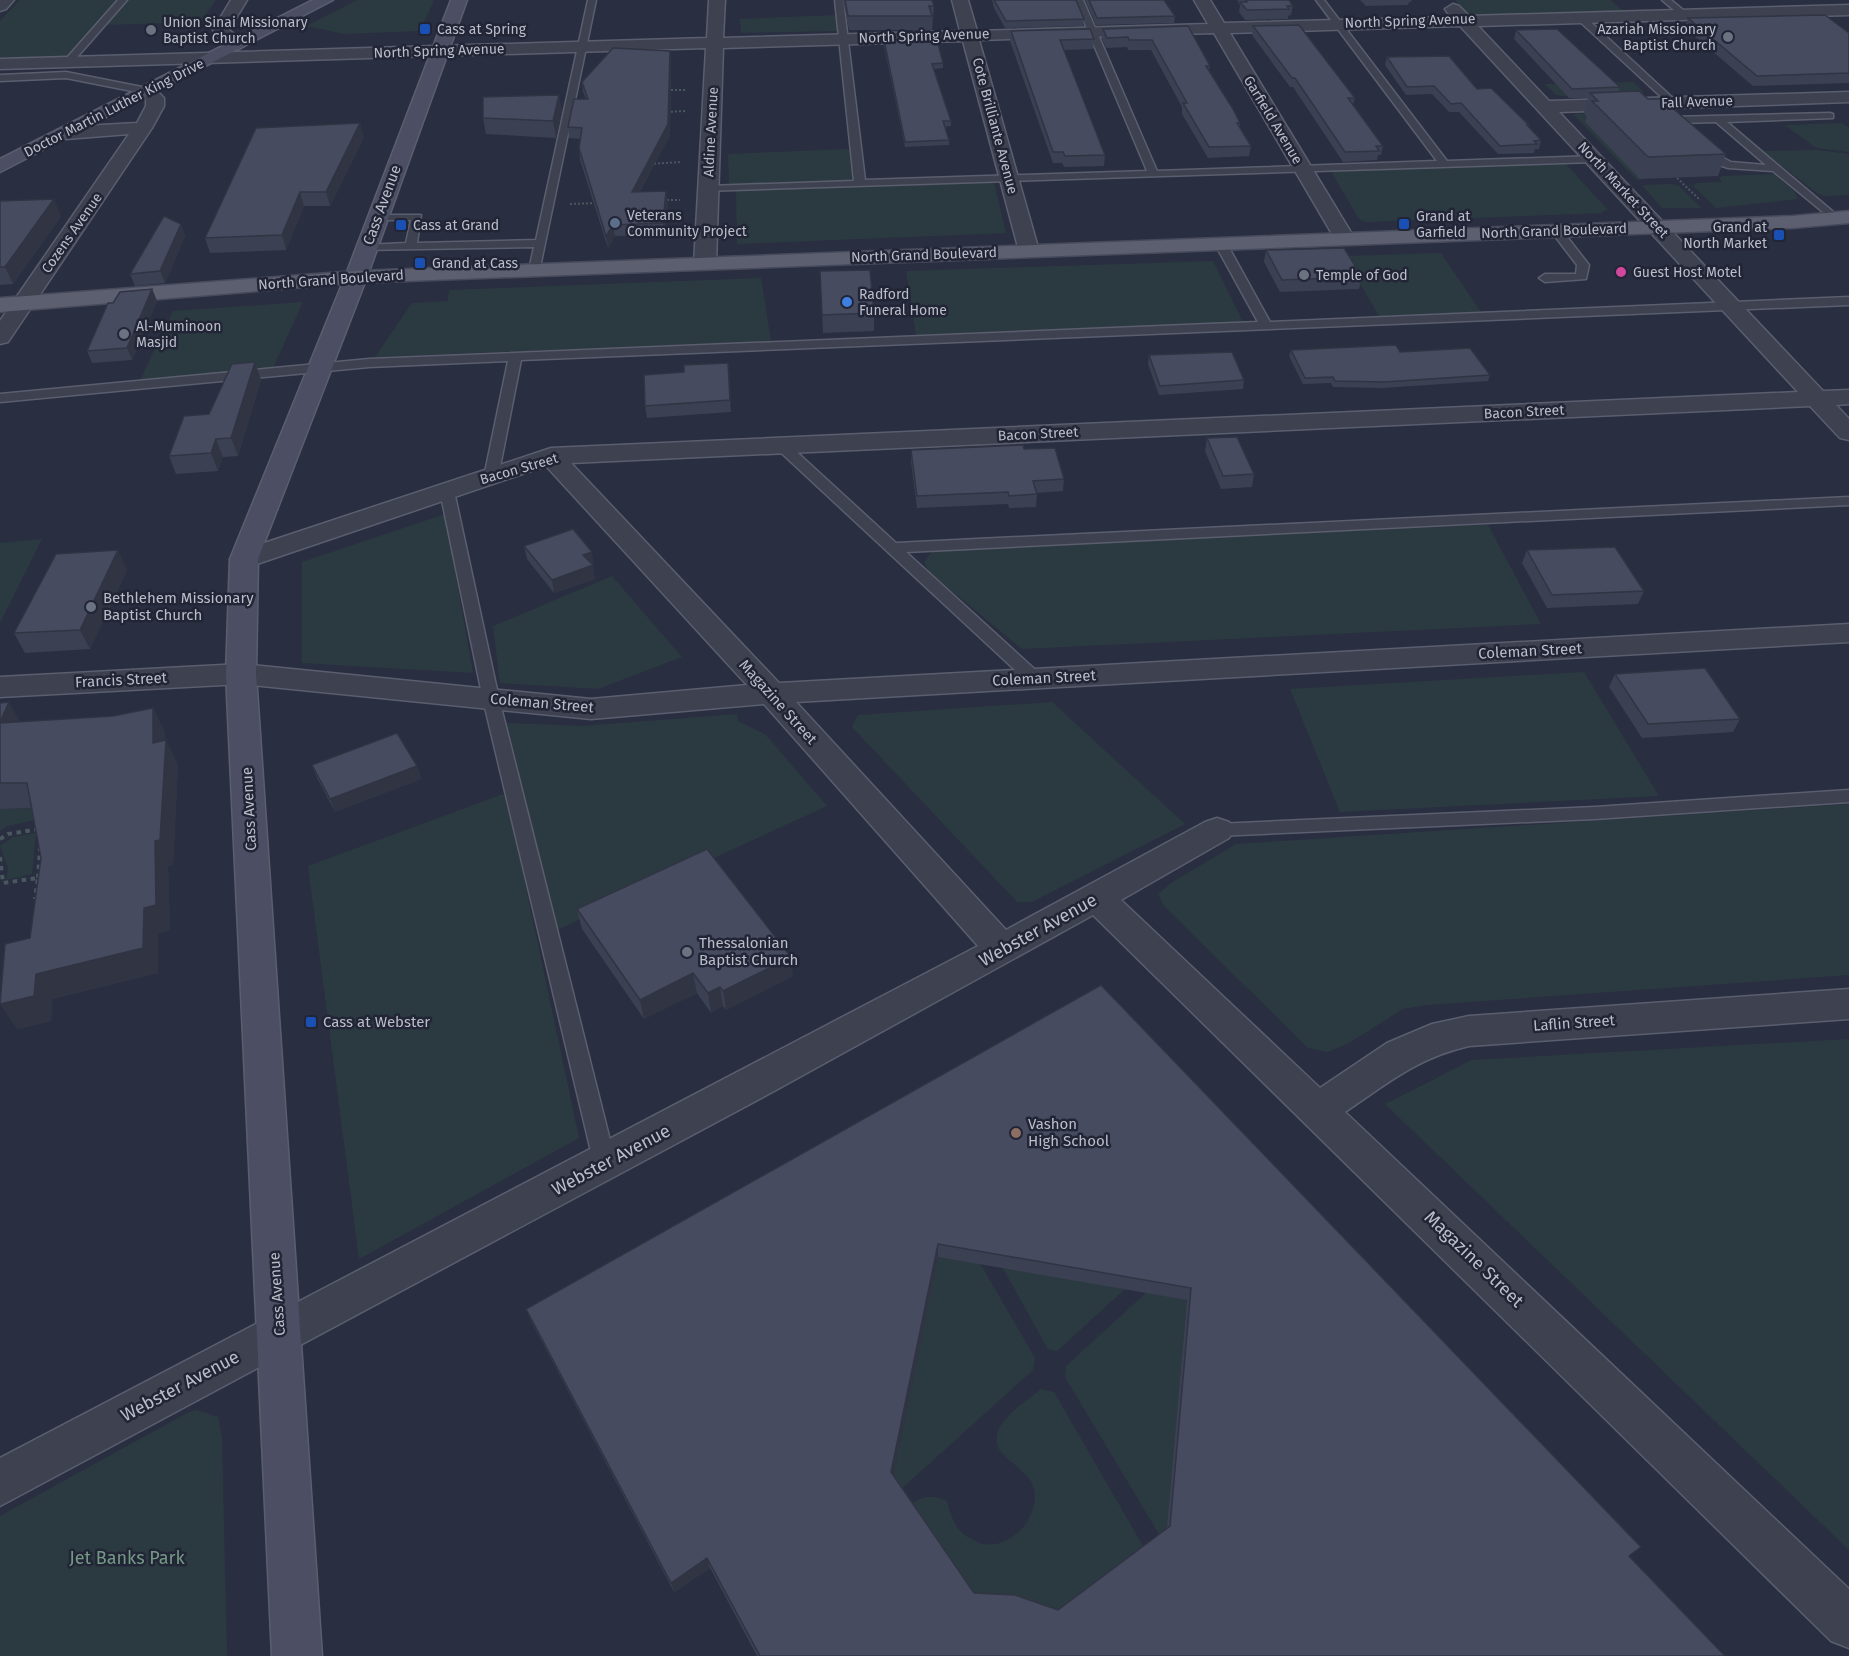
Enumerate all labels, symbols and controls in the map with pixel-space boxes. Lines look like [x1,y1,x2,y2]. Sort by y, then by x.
street label: North Spring Avenue [1344,10,1476,32]
place label: Union Sinai Missionary Baptist Church [163,14,308,47]
place label: Cass at Spring [437,21,527,38]
place label: Azariah Missionary Baptist Church [1598,21,1716,54]
marker: Cass at Spring [418,22,432,36]
marker: Union Sinai Missionary Baptist Church [144,23,158,37]
street label: North Spring Avenue [858,25,990,47]
marker: Azariah Missionary Baptist Church [1721,30,1735,44]
street label: North Spring Avenue [373,40,505,62]
street label: Doctor Martin Luther King Drive [21,55,207,161]
street label: Cote Brilliante Avenue [969,56,1021,196]
street label: Garfield Avenue [1240,73,1306,167]
street label: Aldine Avenue [700,86,722,178]
street label: Fall Avenue [1661,92,1733,112]
street label: North Market Street [1574,138,1673,242]
street label: Cass Avenue [359,163,405,247]
street label: Cozens Avenue [38,190,106,276]
place label: Veterans Community Project [627,207,748,240]
place label: Grand at Garfield [1416,208,1471,241]
marker: Veterans Community Project [608,216,622,230]
place label: Cass at Grand [413,217,499,234]
marker: Grand at Garfield [1397,217,1411,231]
marker: Cass at Grand [394,218,408,232]
place label: Grand at North Market [1683,219,1768,252]
street label: North Grand Boulevard [1481,220,1627,242]
marker: Grand at North Market [1772,228,1786,242]
street label: North Grand Boulevard [851,244,997,266]
place label: Grand at Cass [432,255,519,272]
marker: Grand at Cass [413,256,427,270]
place label: Guest Host Motel [1633,264,1742,281]
marker: Guest Host Motel [1614,265,1628,279]
street label: North Grand Boulevard [258,266,404,294]
place label: Temple of God [1316,267,1408,284]
marker: Temple of God [1297,268,1311,282]
place label: Radford Funeral Home [859,286,947,319]
marker: Radford Funeral Home [840,295,854,309]
place label: Al-Muminoon Masjid [136,318,221,351]
marker: Al-Muminoon Masjid [117,327,131,341]
street label: Bacon Street [1483,401,1566,423]
street label: Bacon Street [997,423,1080,445]
street label: Bacon Street [478,449,561,488]
place label: Bethlehem Missionary Baptist Church [103,589,254,624]
marker: Bethlehem Missionary Baptist Church [84,600,98,614]
street label: Coleman Street [1478,639,1583,663]
street label: Magazine Street [735,656,821,749]
street label: Coleman Street [992,666,1097,690]
street label: Francis Street [75,669,168,691]
street label: Coleman Street [489,690,595,717]
street label: Cass Avenue [238,767,260,851]
street label: Webster Avenue [975,889,1101,971]
place label: Thessalonian Baptist Church [699,934,798,969]
marker: Thessalonian Baptist Church [680,945,694,959]
street label: Laflin Street [1532,1011,1616,1035]
place label: Cass at Webster [323,1013,430,1031]
marker: Cass at Webster [304,1015,318,1029]
place label: Vashon High School [1028,1115,1110,1150]
street label: Webster Avenue [548,1120,674,1200]
marker: Vashon High School [1009,1126,1023,1140]
street label: Magazine Street [1420,1206,1529,1312]
street label: Cass Avenue [265,1252,289,1336]
street label: Webster Avenue [117,1346,243,1426]
park label: Jet Banks Park [69,1547,186,1569]

